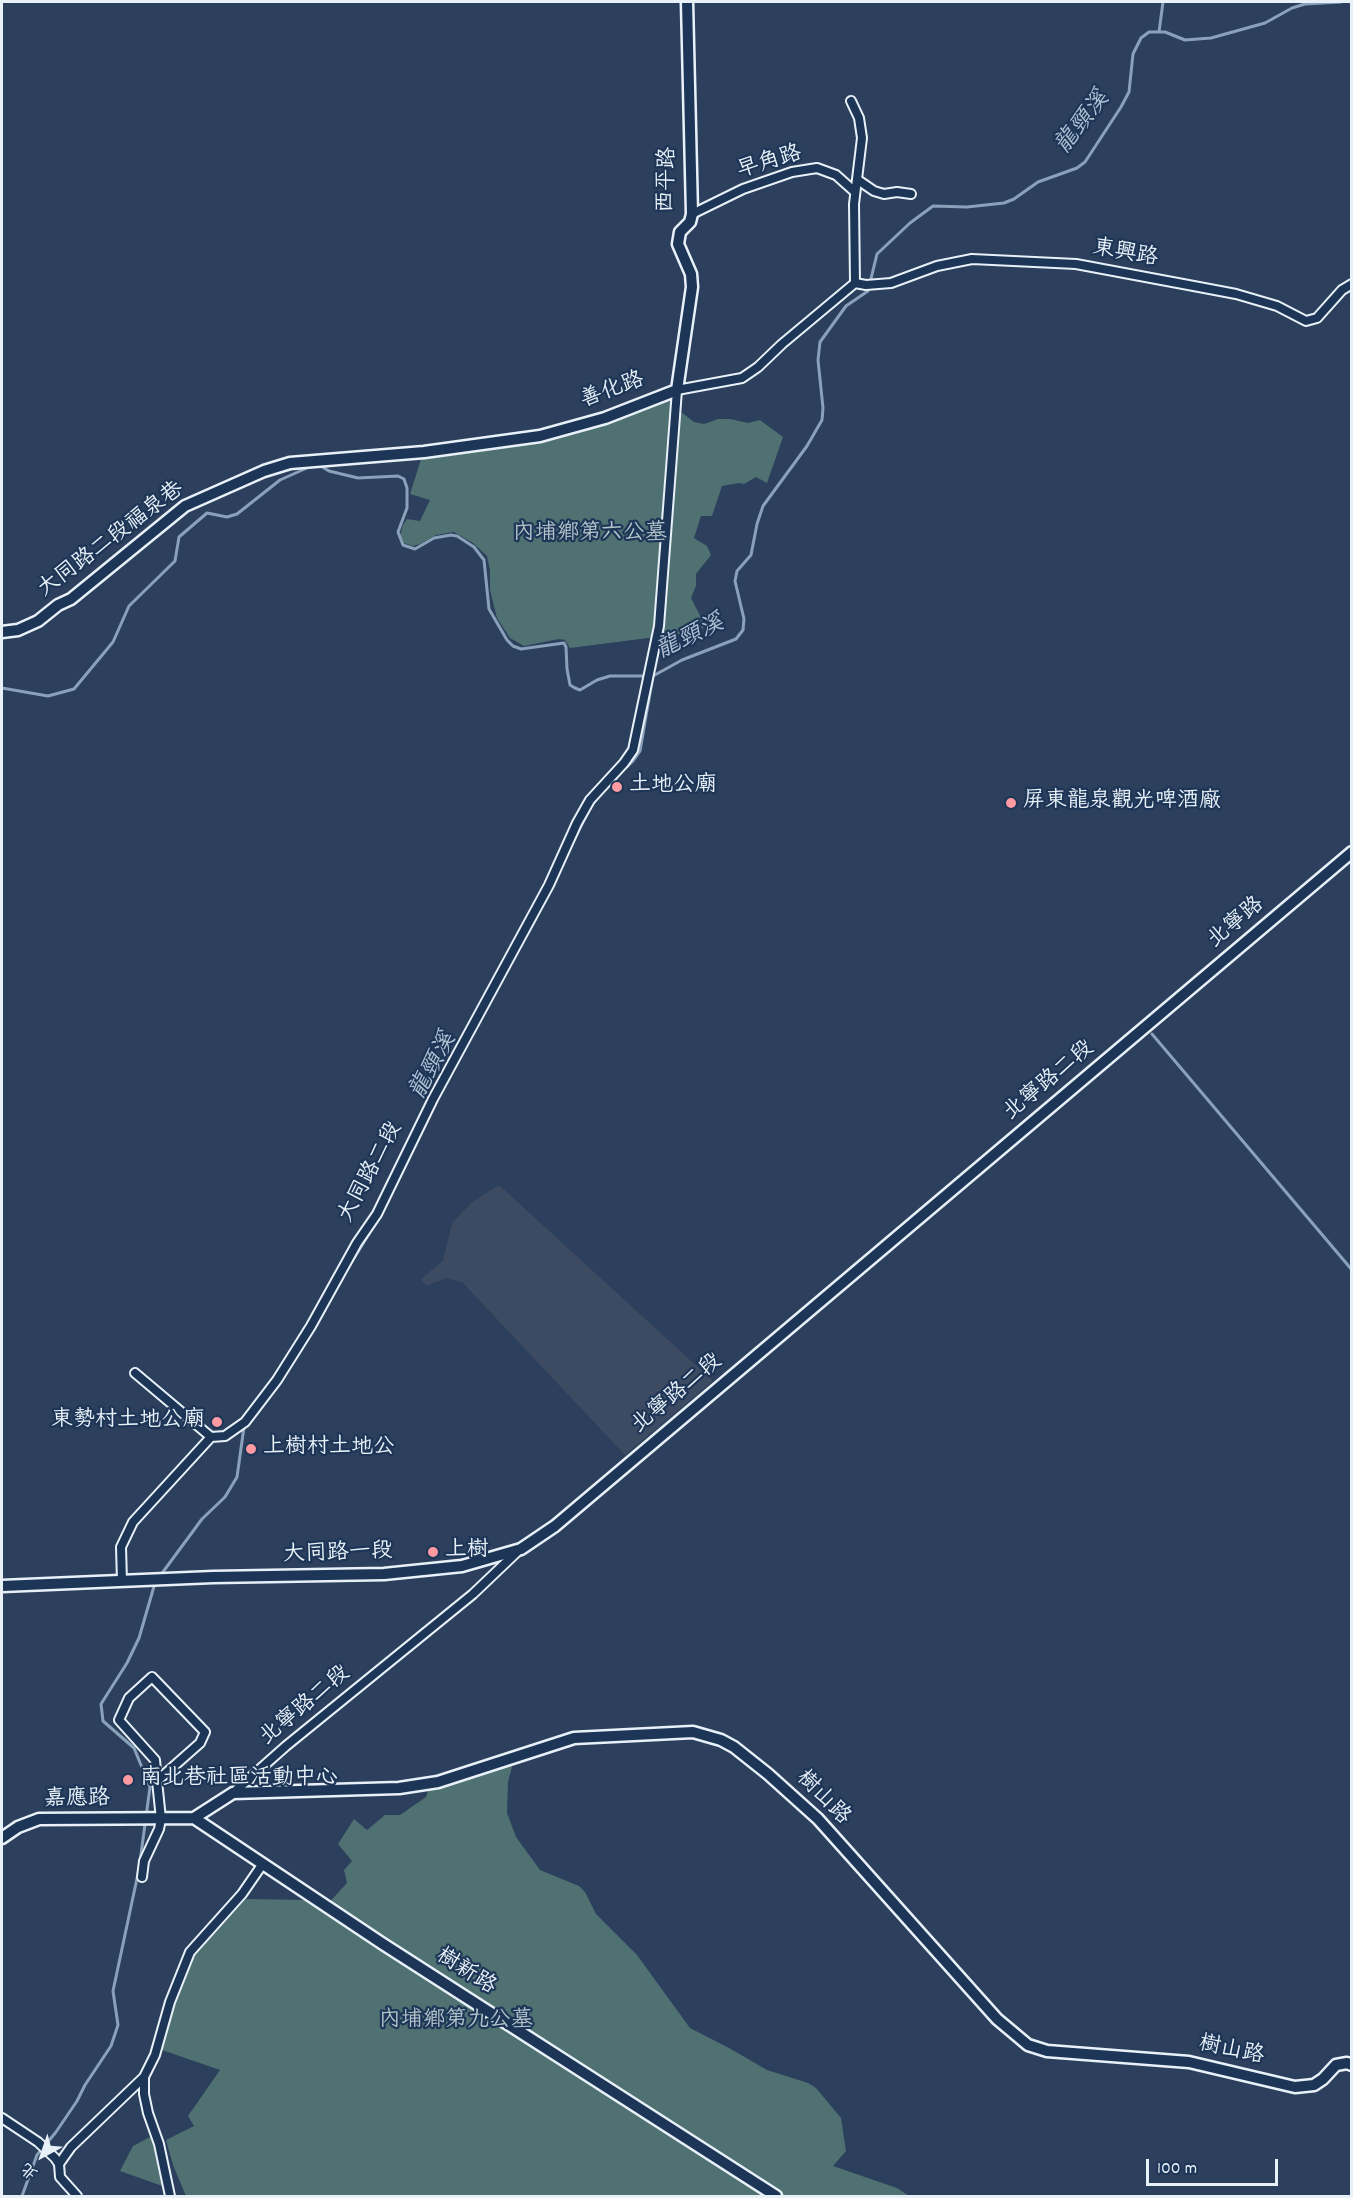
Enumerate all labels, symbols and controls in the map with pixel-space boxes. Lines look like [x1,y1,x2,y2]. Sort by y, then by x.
water label: 龍頸溪 [1050,87,1118,161]
street label: 早角路 [735,142,805,186]
street label: 西平路 [655,147,683,213]
street label: 東興路 [1090,236,1160,274]
street label: 善化路 [577,368,649,416]
street label: 大同路二段福泉巷 [34,477,190,605]
park label: 內埔鄉第六公墓 [513,522,667,548]
water label: 龍頸溪 [652,610,730,668]
place label: 土地公廟 [629,774,717,800]
marker: 土地公廟 [610,780,624,794]
place label: 屏東龍泉觀光啤酒廠 [1023,790,1221,816]
marker: 屏東龍泉觀光啤酒廠 [1004,796,1018,810]
street label: 北寧路 [1203,893,1271,955]
water label: 龍頸溪 [405,1028,465,1106]
street label: 北寧路二段 [999,1037,1101,1127]
street label: 大同路二段 [335,1118,409,1228]
street label: 北寧路二段 [627,1350,729,1440]
place label: 東勢村土地公廟 [51,1409,205,1435]
marker: 東勢村土地公廟 [210,1415,224,1429]
place label: 上樹村土地公 [263,1436,395,1462]
marker: 上樹村土地公 [244,1442,258,1456]
place label: 上樹 [445,1539,489,1565]
street label: 大同路一段 [283,1540,393,1570]
marker: 上樹 [426,1545,440,1559]
street label: 北寧路二段 [255,1662,357,1752]
street label: 樹山路 [789,1766,855,1832]
place label: 南北巷社區活動中心 [140,1767,338,1793]
marker: 南北巷社區活動中心 [121,1773,135,1787]
street label: 嘉應路 [44,1787,110,1815]
street label: 樹新路 [430,1944,500,2002]
park label: 內埔鄉第九公墓 [379,2009,533,2035]
street label: 樹山路 [1196,2032,1266,2072]
north arrow [12,2126,72,2186]
scale bar [1149,2147,1281,2185]
text: 北 [17,2156,44,2184]
text: 100 m [1157,2157,1197,2182]

